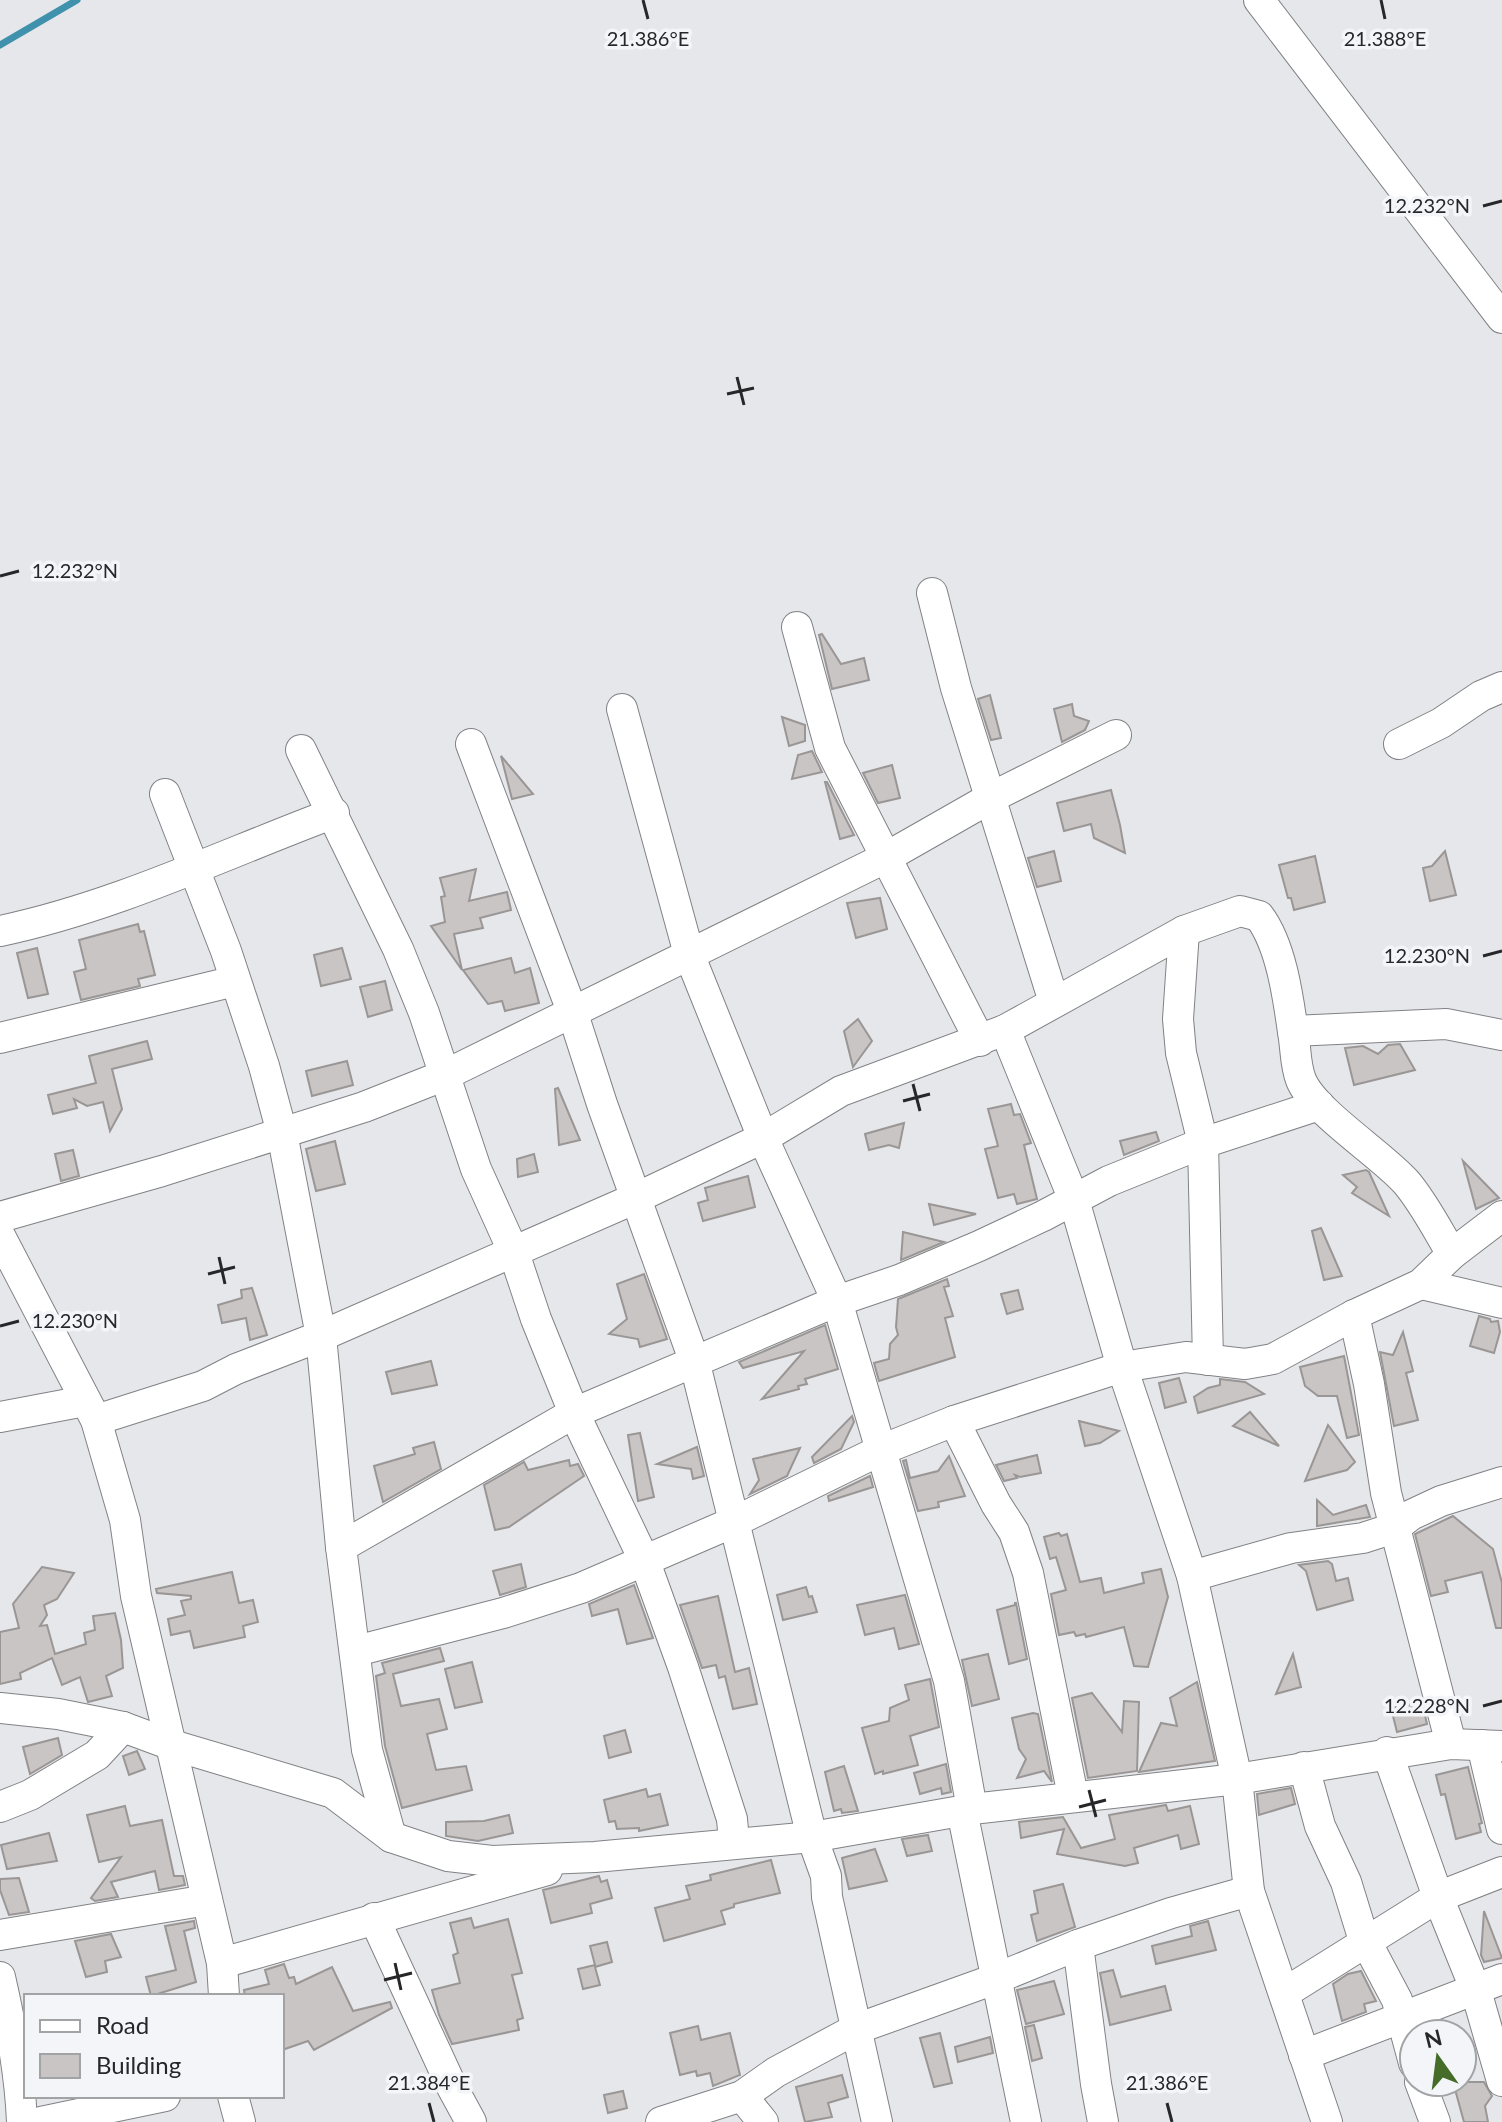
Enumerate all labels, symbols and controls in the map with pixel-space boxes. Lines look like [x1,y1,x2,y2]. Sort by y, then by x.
text: 21.386°E [607,26,689,50]
text: 21.388°E [1344,26,1426,50]
text: 12.232°N [1384,193,1470,217]
text: 12.232°N [32,558,118,582]
text: 12.230°N [1384,943,1470,967]
text: 12.230°N [32,1308,118,1332]
text: 12.228°N [1384,1693,1470,1717]
legend [24,1994,284,2098]
text: Road [96,2010,149,2039]
north arrow [1398,2018,1478,2098]
text: N [1422,2023,1445,2053]
text: Building [96,2050,181,2079]
text: 21.384°E [388,2070,470,2094]
text: 21.386°E [1126,2070,1208,2094]

